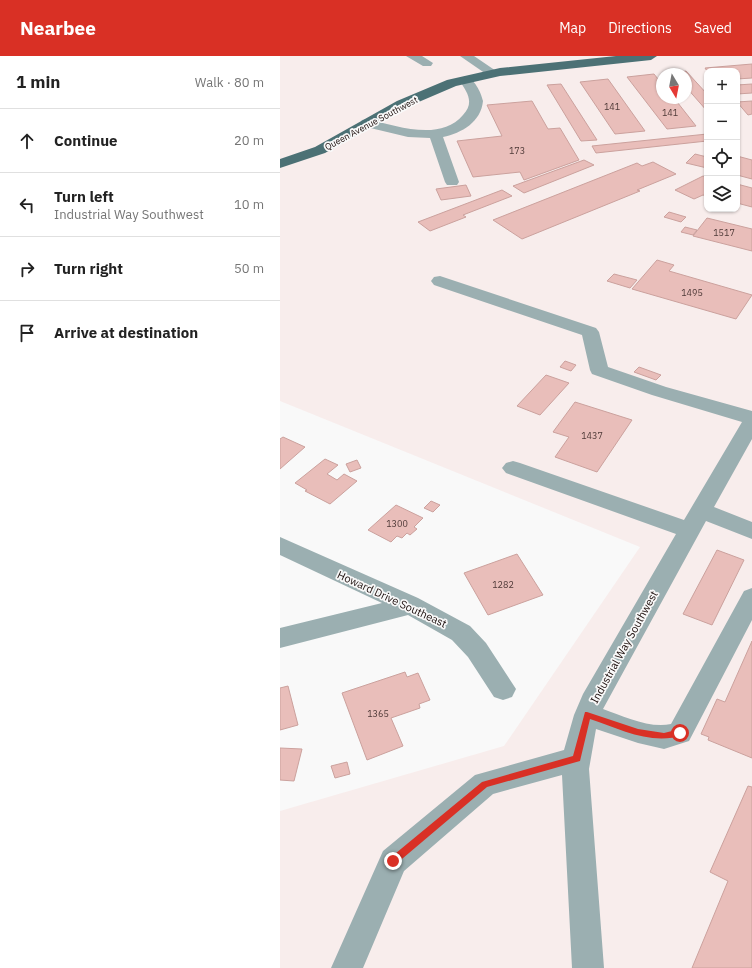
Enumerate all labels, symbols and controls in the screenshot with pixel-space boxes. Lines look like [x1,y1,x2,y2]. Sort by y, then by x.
text: Nearbee [20,16,96,40]
text: Map [559,19,586,37]
text: Directions [608,19,672,37]
text: Saved [694,19,732,37]
north arrow [656,68,692,104]
map controls [704,68,740,212]
button: + [704,68,740,104]
text: 1 min [16,71,60,93]
text: Walk · 80 m [195,74,264,91]
street label: Queen Avenue Southwest [323,94,419,152]
house number: 141 [604,101,620,112]
button: − [704,104,740,140]
house number: 141 [662,107,678,118]
icon: ahead [16,130,38,152]
text: Continue [54,131,118,150]
text: 20 m [234,132,264,149]
button: locate [704,140,740,176]
house number: 173 [509,145,525,156]
button: layers [704,176,740,212]
text: Turn left [54,187,114,206]
icon: left [16,194,38,216]
text: 10 m [234,196,264,213]
text: Industrial Way Southwest [54,206,204,223]
house number: 1517 [713,227,735,238]
icon: right [16,258,38,280]
text: Turn right [54,259,123,278]
text: 50 m [234,260,264,277]
house number: 1495 [681,287,703,298]
icon: arrive [16,322,38,344]
text: Arrive at destination [54,323,198,342]
house number: 1437 [581,430,603,441]
house number: 1300 [386,518,408,529]
street label: Howard Drive Southeast [335,567,449,631]
house number: 1282 [492,579,514,590]
street label: Industrial Way Southwest [587,588,661,706]
house number: 1365 [367,708,389,719]
route start [671,724,689,742]
route end [384,852,402,870]

